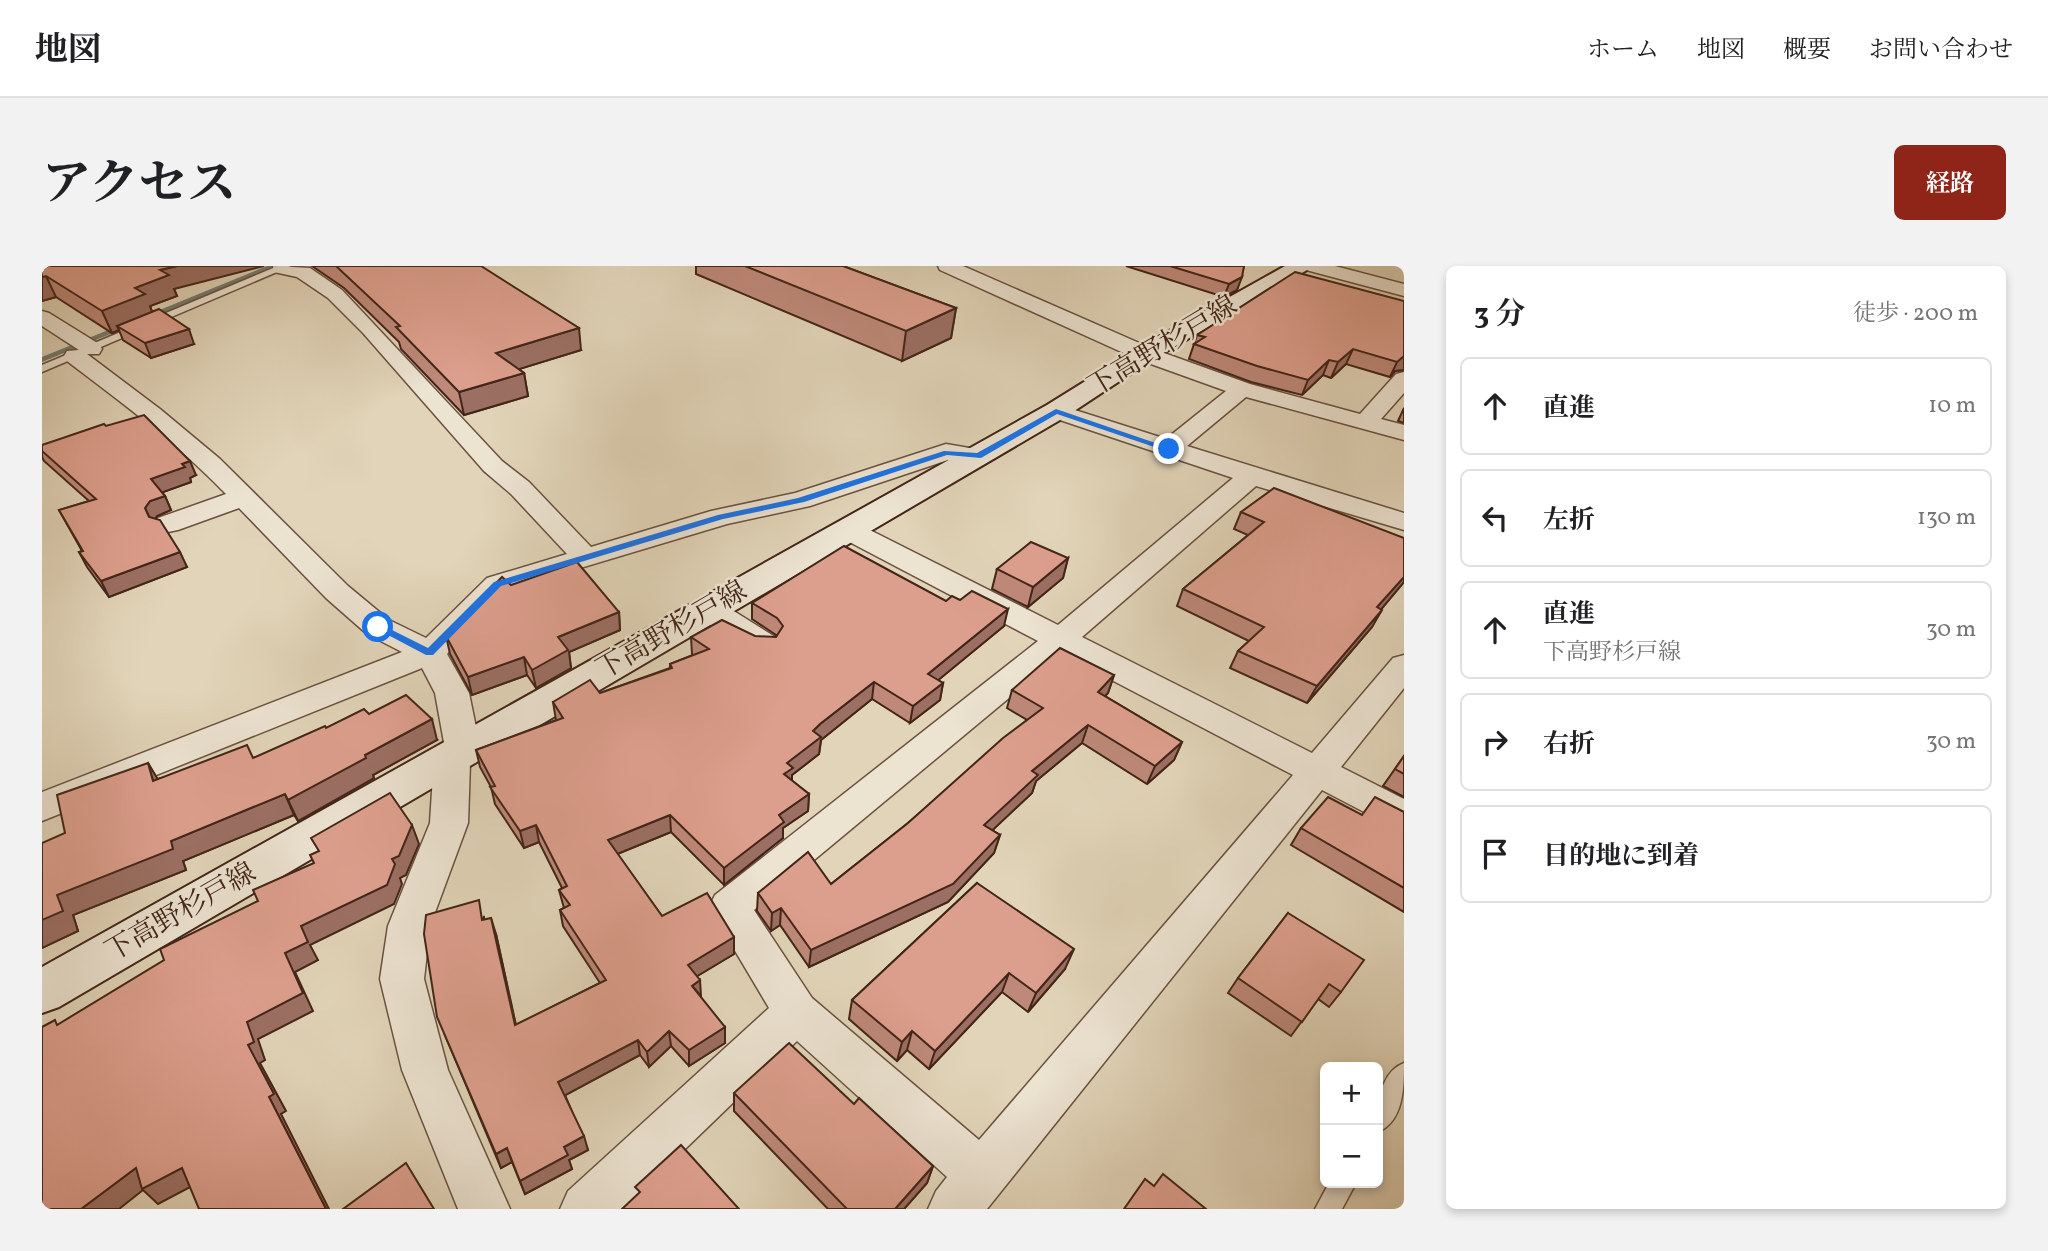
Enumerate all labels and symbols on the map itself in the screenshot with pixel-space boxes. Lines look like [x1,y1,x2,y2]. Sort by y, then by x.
street label: 下高野杉戸線 [1081,287,1245,407]
route end [1153,433,1184,464]
street label: 下高野杉戸線 [589,572,755,690]
route start [362,611,393,642]
street label: 下高野杉戸線 [98,854,264,972]

